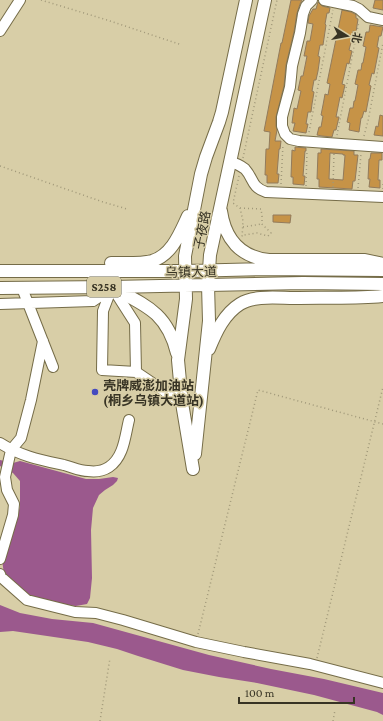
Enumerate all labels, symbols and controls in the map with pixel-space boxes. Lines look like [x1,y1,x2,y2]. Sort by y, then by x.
north arrow [327,16,367,56]
text: 北 [350,31,364,44]
street label: 子夜路 [191,209,213,251]
street label: 乌镇大道 [165,264,217,280]
road number: S258 [87,277,121,297]
place label: 壳牌威澎加油站 (桐乡乌镇大道站) [103,378,204,409]
marker: 壳牌威澎加油站 (桐乡乌镇大道站) [90,387,100,397]
scale bar [239,679,354,705]
text: 100 m [245,686,275,700]

